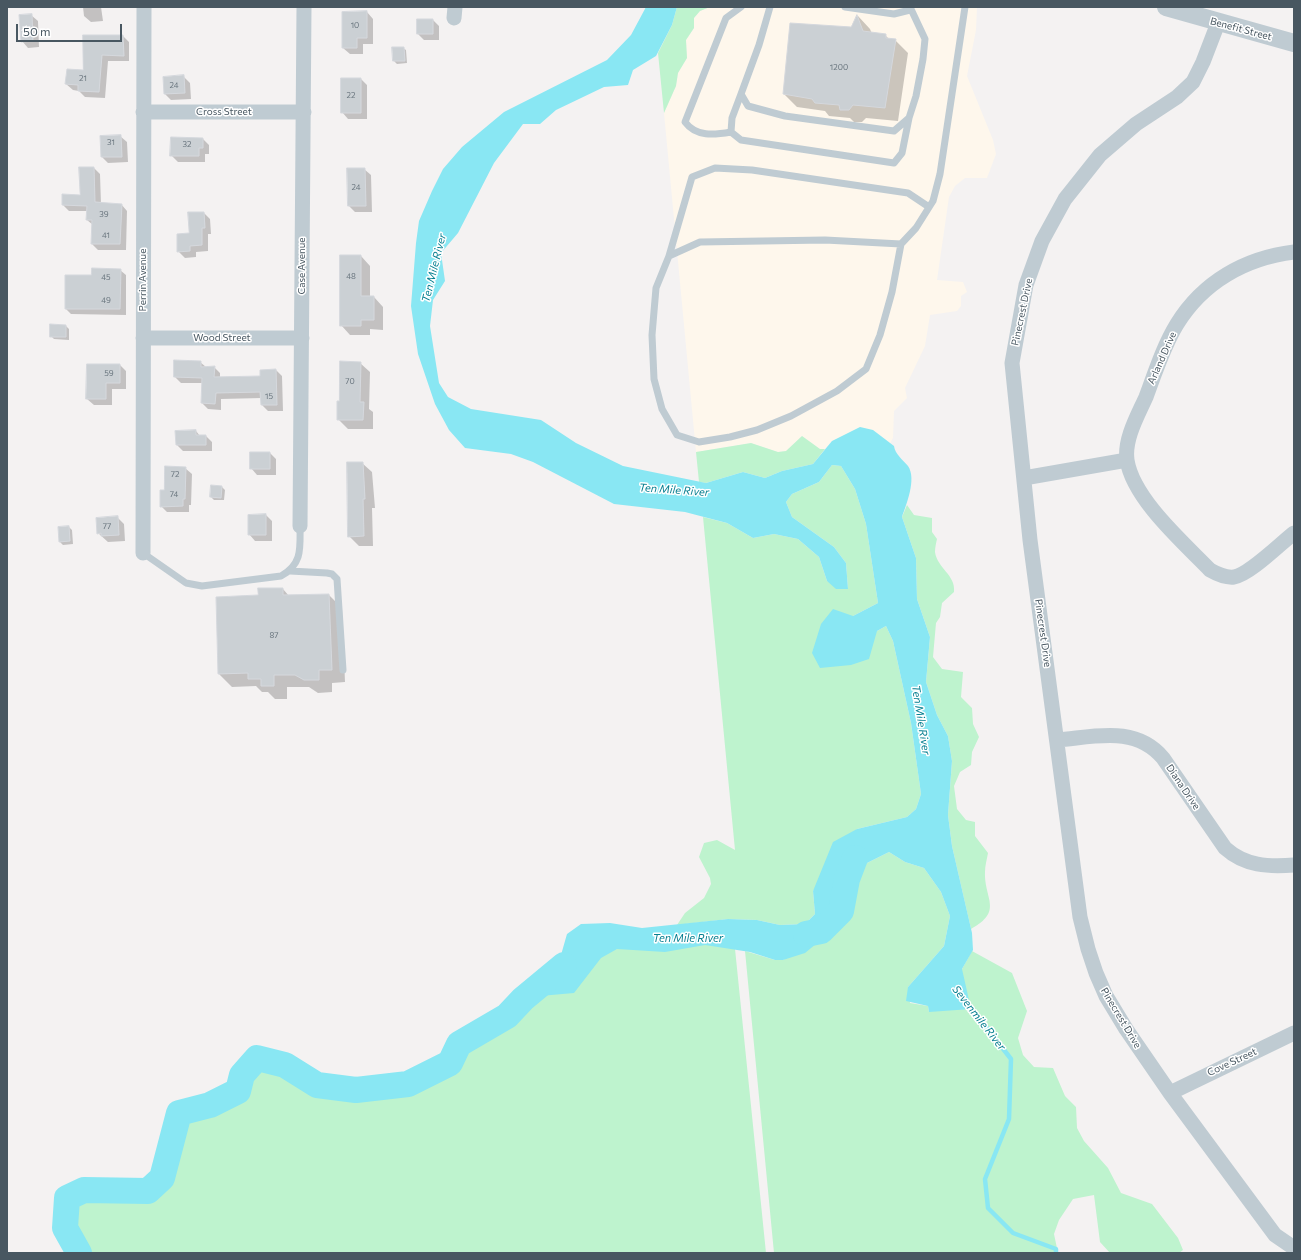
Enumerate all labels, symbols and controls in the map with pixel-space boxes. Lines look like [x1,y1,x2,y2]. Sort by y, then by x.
street label: Benefit Street [1209,15,1273,43]
scale bar [18,16,124,42]
house number: 10 [351,20,359,30]
text: 50 m [23,24,51,38]
house number: 1200 [830,62,848,72]
house number: 21 [79,73,87,83]
house number: 24 [169,80,179,90]
house number: 22 [347,90,355,100]
street label: Cross Street [196,106,252,118]
house number: 31 [107,137,115,147]
house number: 32 [183,139,191,149]
house number: 24 [351,182,361,192]
house number: 39 [99,209,109,219]
house number: 41 [102,230,110,240]
water label: Ten Mile River [419,232,449,304]
street label: Case Avenue [296,237,308,295]
street label: Perrin Avenue [137,249,149,311]
house number: 48 [346,271,356,281]
house number: 45 [101,272,111,282]
street label: Pinecrest Drive [1009,277,1035,347]
house number: 49 [101,295,111,305]
street label: Arland Drive [1145,330,1179,386]
street label: Wood Street [193,332,251,344]
house number: 59 [104,368,114,378]
house number: 70 [345,376,355,386]
house number: 15 [265,391,273,401]
house number: 72 [171,469,179,479]
water label: Ten Mile River [638,481,710,499]
house number: 74 [170,489,178,499]
house number: 77 [103,521,111,531]
street label: Pinecrest Drive [1032,598,1054,668]
house number: 87 [269,630,279,640]
water label: Ten Mile River [909,684,933,756]
street label: Diana Drive [1163,762,1203,812]
water label: Ten Mile River [653,931,723,945]
water label: Sevenmile River [950,983,1008,1053]
street label: Pinecrest Drive [1098,986,1144,1050]
street label: Cove Street [1205,1045,1259,1079]

